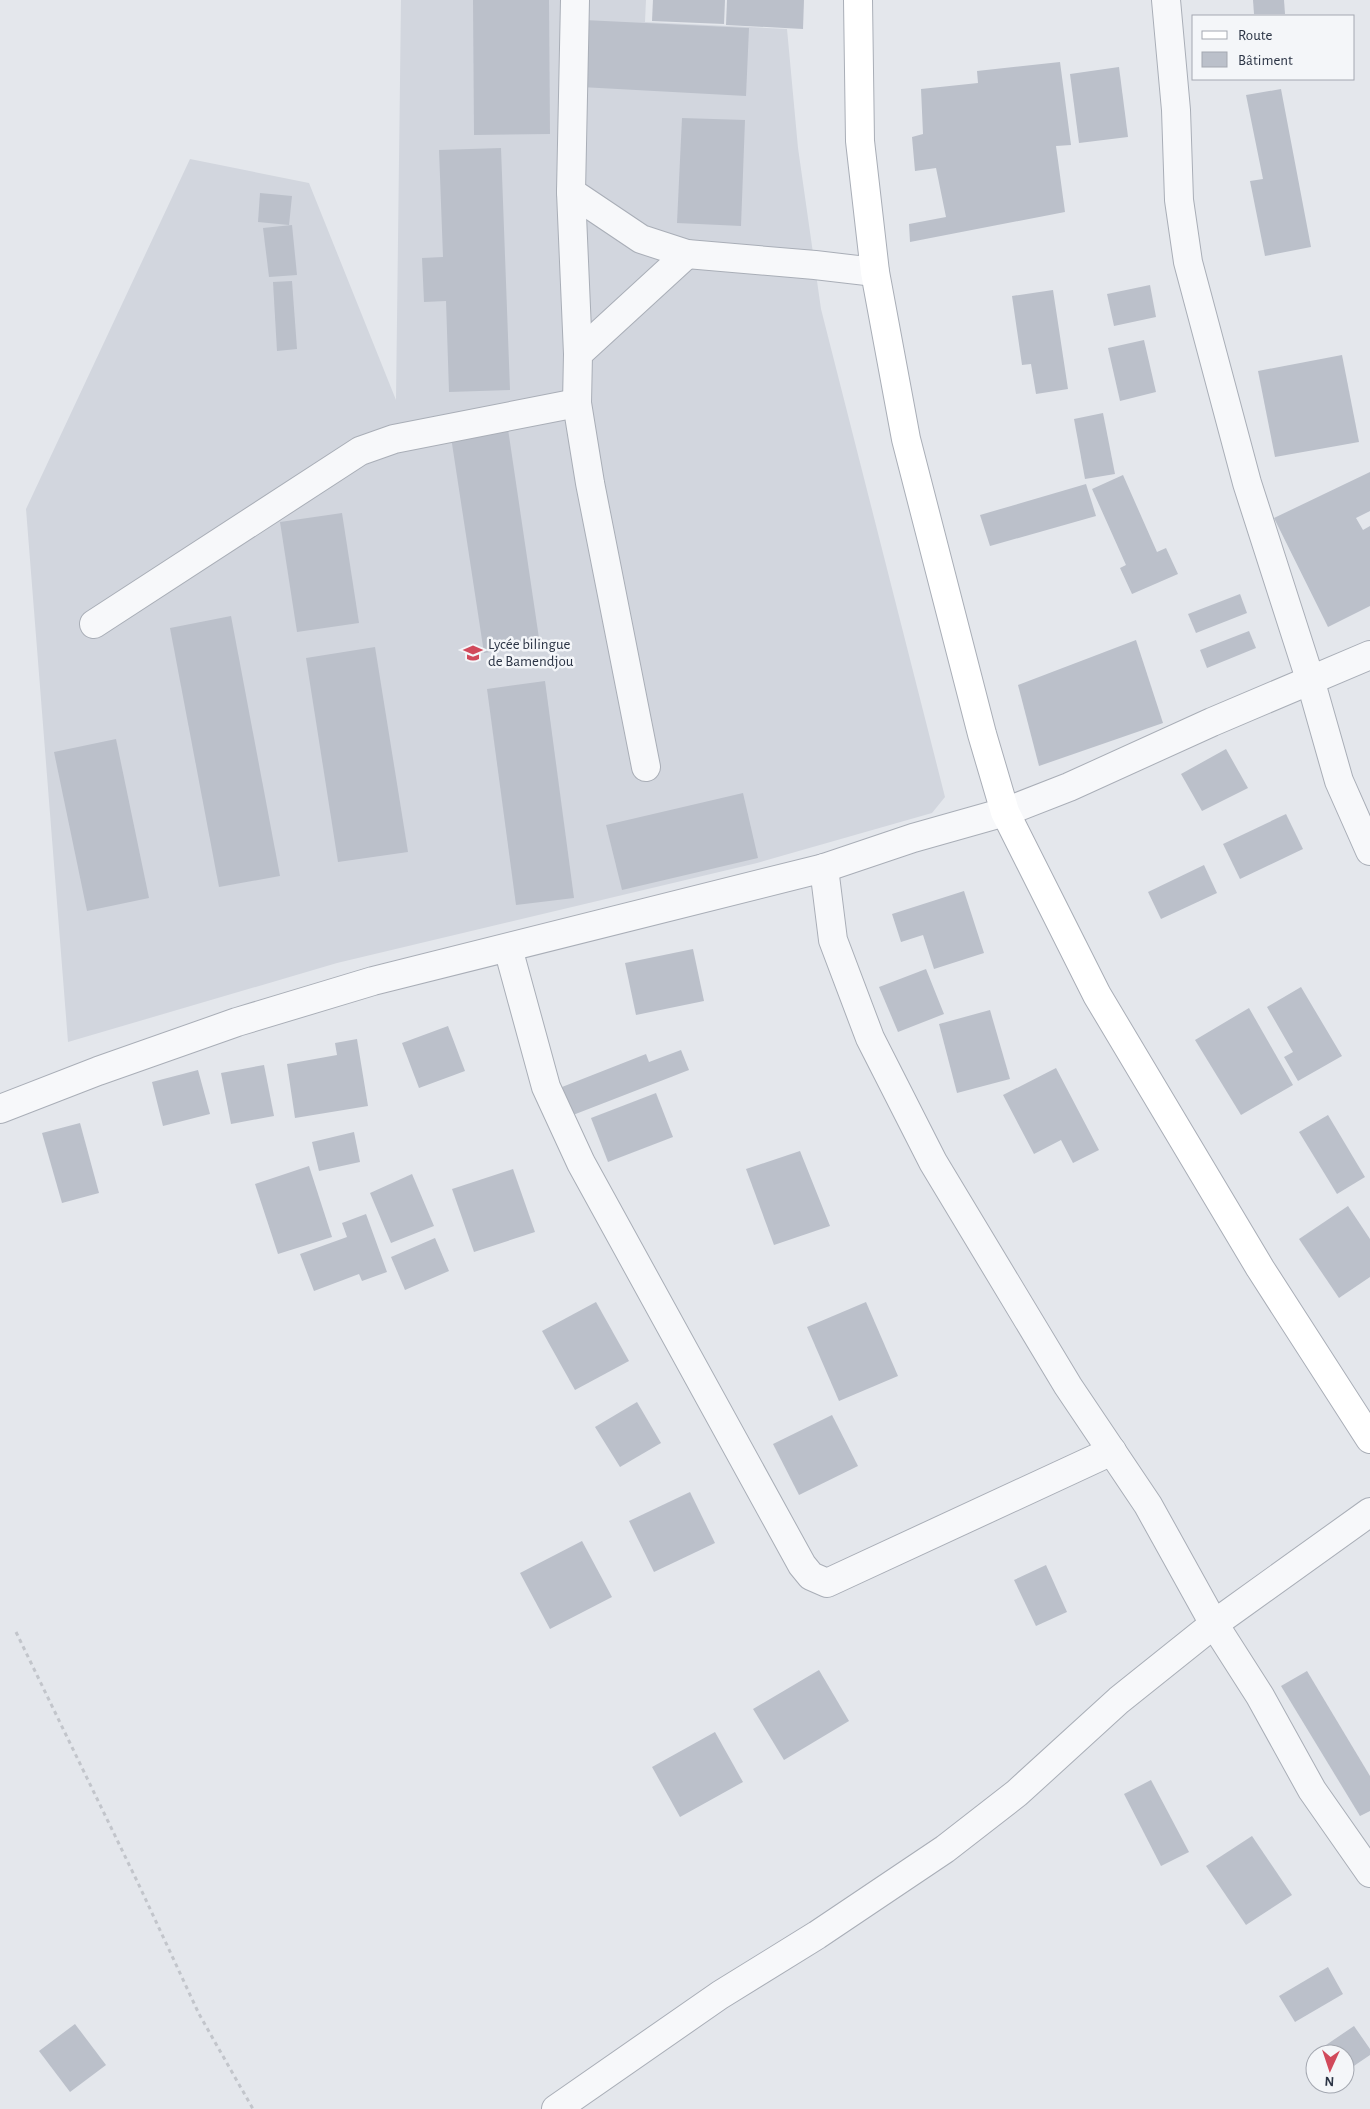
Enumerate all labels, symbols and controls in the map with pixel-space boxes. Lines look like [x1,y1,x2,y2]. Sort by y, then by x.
legend [1192,15,1355,80]
text: Route [1238,28,1272,43]
text: Bâtiment [1238,53,1293,68]
place label: Lycée bilingue de Bamendjou [488,637,574,669]
school or university icon: Lycée bilingue de Bamendjou [462,642,484,664]
north arrow [1305,2044,1355,2094]
text: N [1324,2074,1335,2088]

